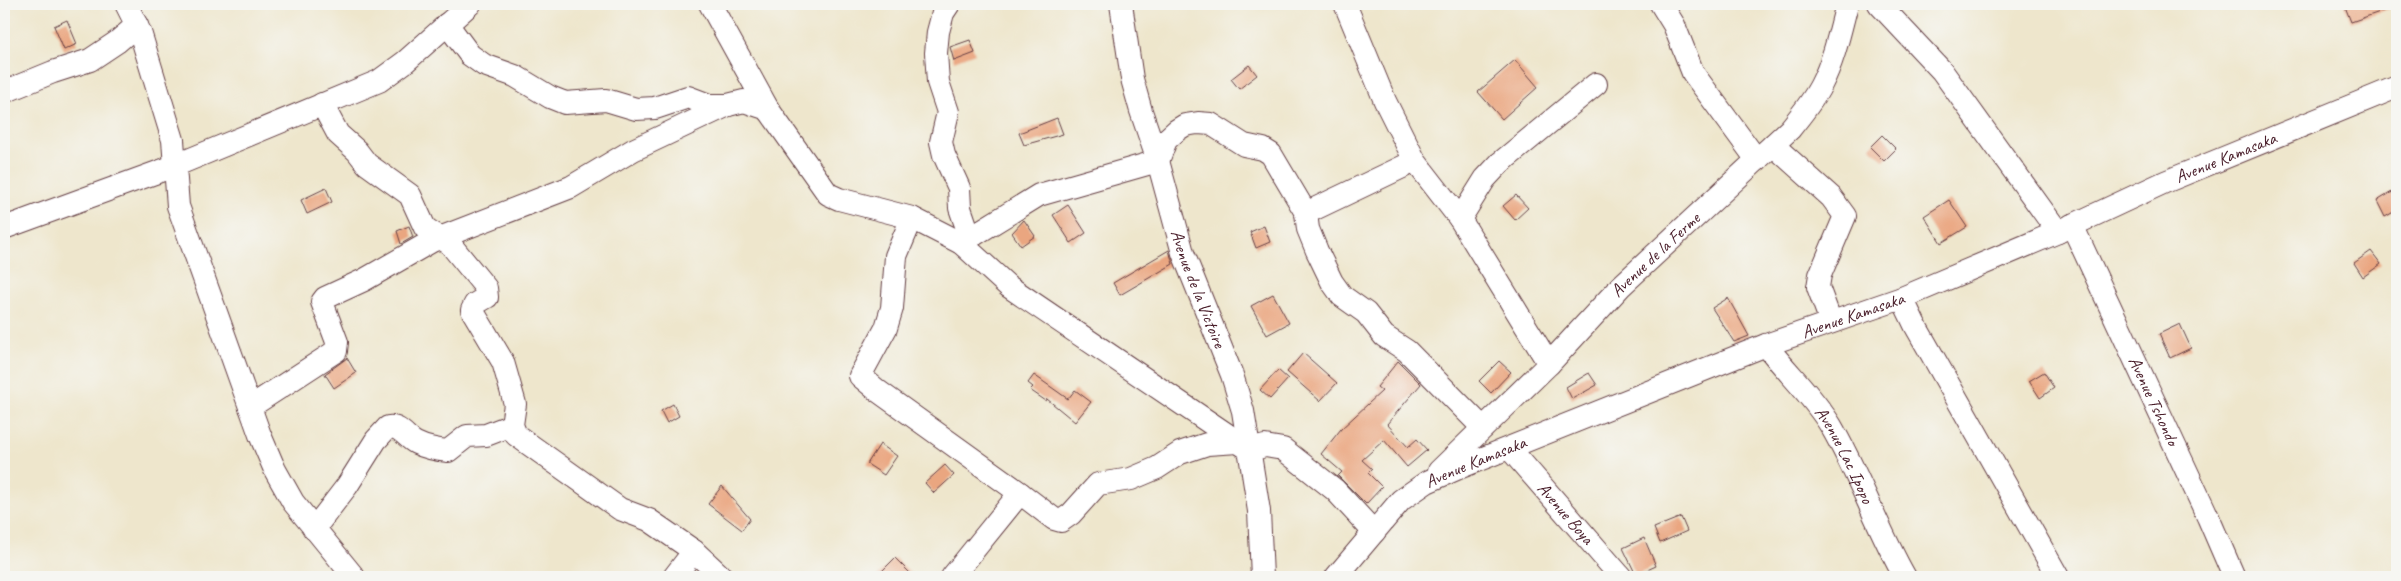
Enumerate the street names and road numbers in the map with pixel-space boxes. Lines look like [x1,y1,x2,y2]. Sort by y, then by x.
street label: Avenue Kamasaka [2172,126,2280,188]
street label: Avenue de la Ferme [1606,207,1705,301]
street label: Avenue de la Victoire [1166,228,1231,352]
street label: Avenue Kamasaka [1799,287,1908,343]
street label: Avenue Tshondo [2124,353,2185,450]
street label: Avenue Lac Ipopo [1810,402,1879,508]
street label: Avenue Kamasaka [1422,431,1530,492]
street label: Avenue Boya [1533,478,1600,550]

